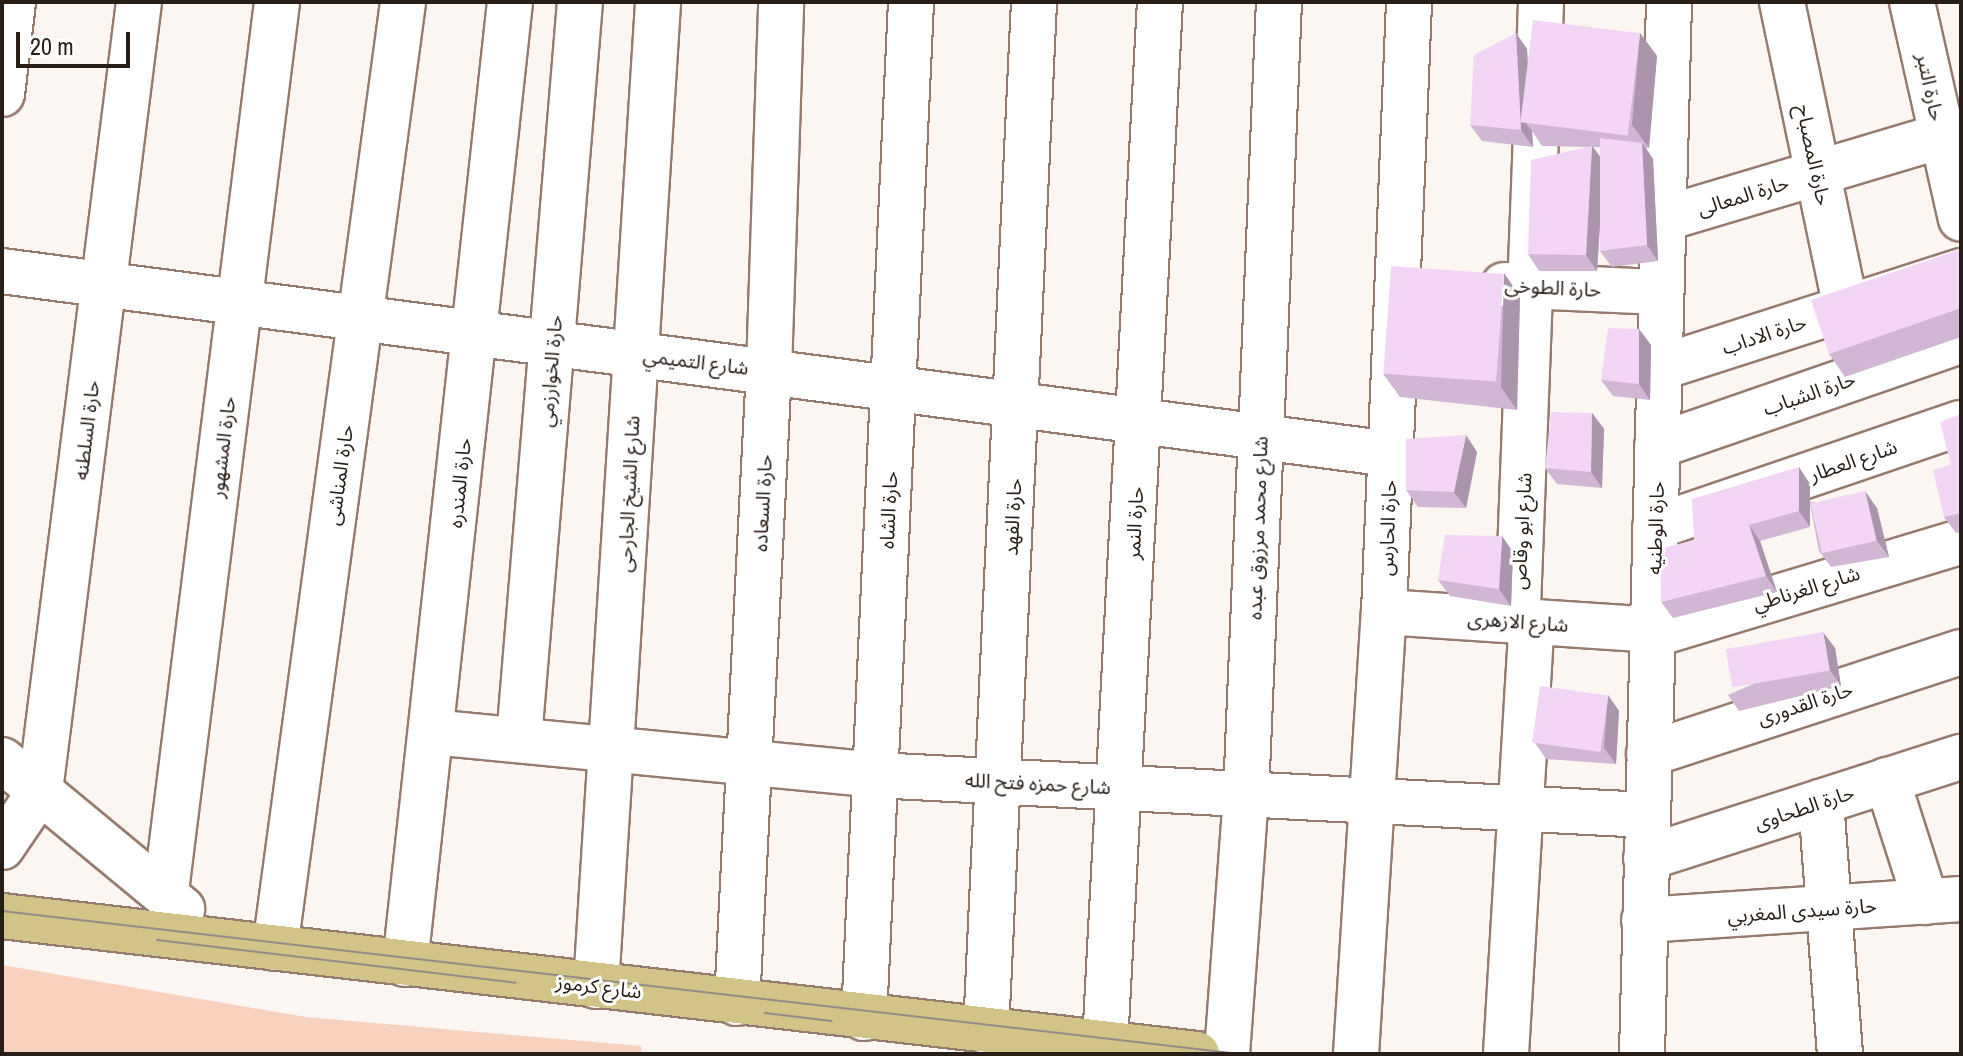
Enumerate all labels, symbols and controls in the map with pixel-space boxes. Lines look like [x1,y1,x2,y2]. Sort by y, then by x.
scale bar [20,16,134,66]
text: 20 m [30,30,74,62]
street label: حارة التبر [1912,51,1950,123]
street label: حارة المصباح [1792,102,1836,208]
street label: حارة المعالى [1694,170,1792,220]
street label: حارة الطوخى [1504,272,1602,302]
street label: حارة الاداب [1719,309,1809,359]
street label: حارة الخوارزمي [533,314,567,428]
street label: شارع التميمي [642,343,750,379]
street label: حارة الشباب [1760,366,1858,420]
street label: حارة السلطنه [68,379,104,481]
street label: حارة المشهور [204,395,240,499]
street label: شارع الشيخ الجارحى [612,415,644,573]
street label: حارة المناشى [320,423,358,527]
street label: شارع العطار [1806,434,1900,486]
street label: شارع محمد مرزوق عبده [1242,436,1272,620]
street label: حارة المندره [442,437,476,529]
street label: حارة السعاده [747,454,777,552]
street label: حارة الشاه [874,471,902,549]
street label: شارع ابو وقاص [1506,472,1536,590]
street label: حارة الفهد [998,478,1026,556]
street label: حارة الحارس [1373,479,1401,577]
street label: حارة الوطنيه [1641,481,1669,575]
street label: حارة النمر [1120,486,1148,560]
street label: شارع الغرناطي [1750,560,1862,616]
street label: شارع الازهرى [1467,606,1569,636]
street label: حارة القدورى [1754,676,1856,730]
street label: شارع حمزه فتح الله [964,767,1112,799]
street label: حارة الطحاوى [1751,780,1857,834]
street label: حارة سيدى المغربي [1726,893,1878,927]
street label: شارع كرموز [555,969,643,1003]

